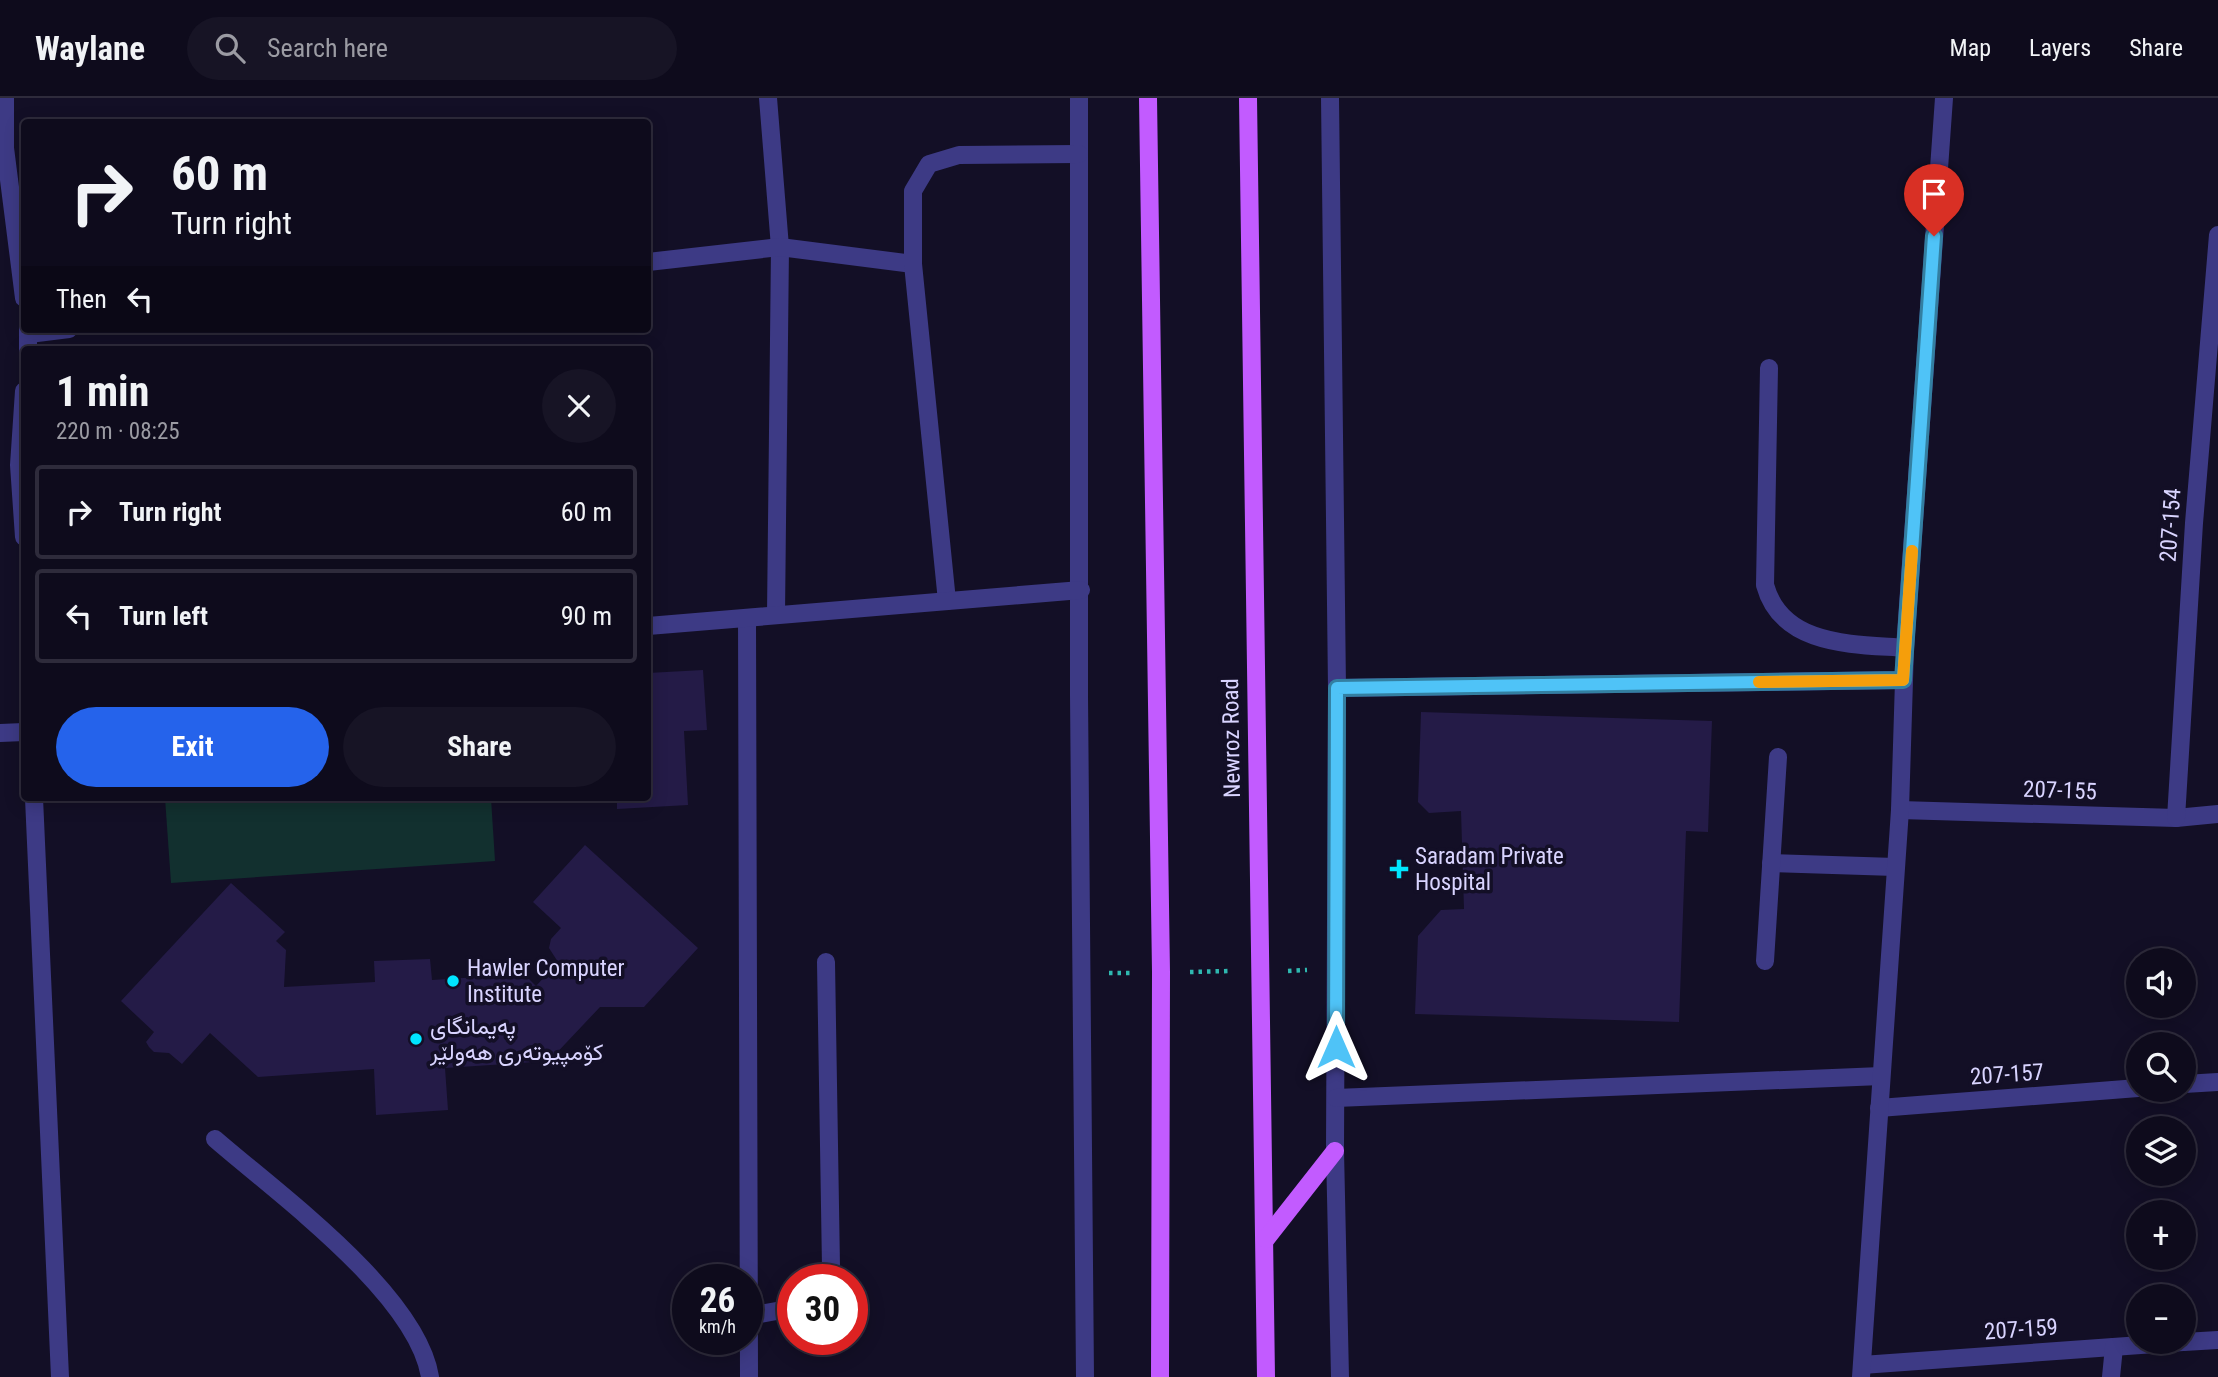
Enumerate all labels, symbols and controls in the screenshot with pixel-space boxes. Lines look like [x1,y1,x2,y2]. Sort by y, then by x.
search box [187,17,677,80]
text: Waylane [35,29,145,68]
icon: search [211,29,249,67]
text: Search here [267,33,388,63]
text: Map [1950,34,1991,62]
text: Layers [2029,34,2091,62]
text: Share [2129,34,2183,62]
text: 60 m [171,145,268,202]
icon: right [56,147,147,238]
pin [1904,164,1964,236]
icon: arrive [1915,175,1953,213]
text: Turn right [171,204,292,242]
icon: left [121,280,159,318]
text: Then [56,284,107,314]
text: 1 min [56,367,149,416]
button: close [542,369,616,443]
text: 220 m · 08:25 [56,418,180,445]
street label: 207-154 [2154,487,2187,563]
icon: right [60,493,98,531]
text: Turn right [119,497,221,527]
text: 60 m [561,497,612,527]
icon: left [60,597,98,635]
text: Turn left [119,601,208,631]
text: 90 m [561,601,612,631]
street label: Newroz Road [1217,678,1246,798]
button: Exit [56,707,329,787]
button: Share [343,707,616,787]
street label: 207-155 [2023,776,2097,805]
place label: Saradam Private Hospital [1415,843,1564,896]
marker: Saradam Private Hospital [1389,859,1409,879]
map controls [2126,948,2196,1354]
button: sound [2126,948,2196,1018]
place label: Hawler Computer Institute [467,955,625,1008]
marker: Hawler Computer Institute [445,973,461,989]
position arrow [1299,1010,1373,1084]
place label: پەیمانگای کۆمپیوتەری هەولێر [429,1013,603,1068]
marker: پەیمانگای کۆمپیوتەری هەولێر [408,1031,424,1047]
button: search [2126,1032,2196,1102]
street label: 207-157 [1969,1058,2045,1091]
button: layers [2126,1116,2196,1186]
button: + [2126,1200,2196,1270]
speed limit sign: 30 [777,1264,868,1355]
text: 26 [700,1280,735,1321]
button: − [2126,1284,2196,1354]
street label: 207-159 [1983,1313,2059,1346]
text: km/h [699,1316,736,1337]

